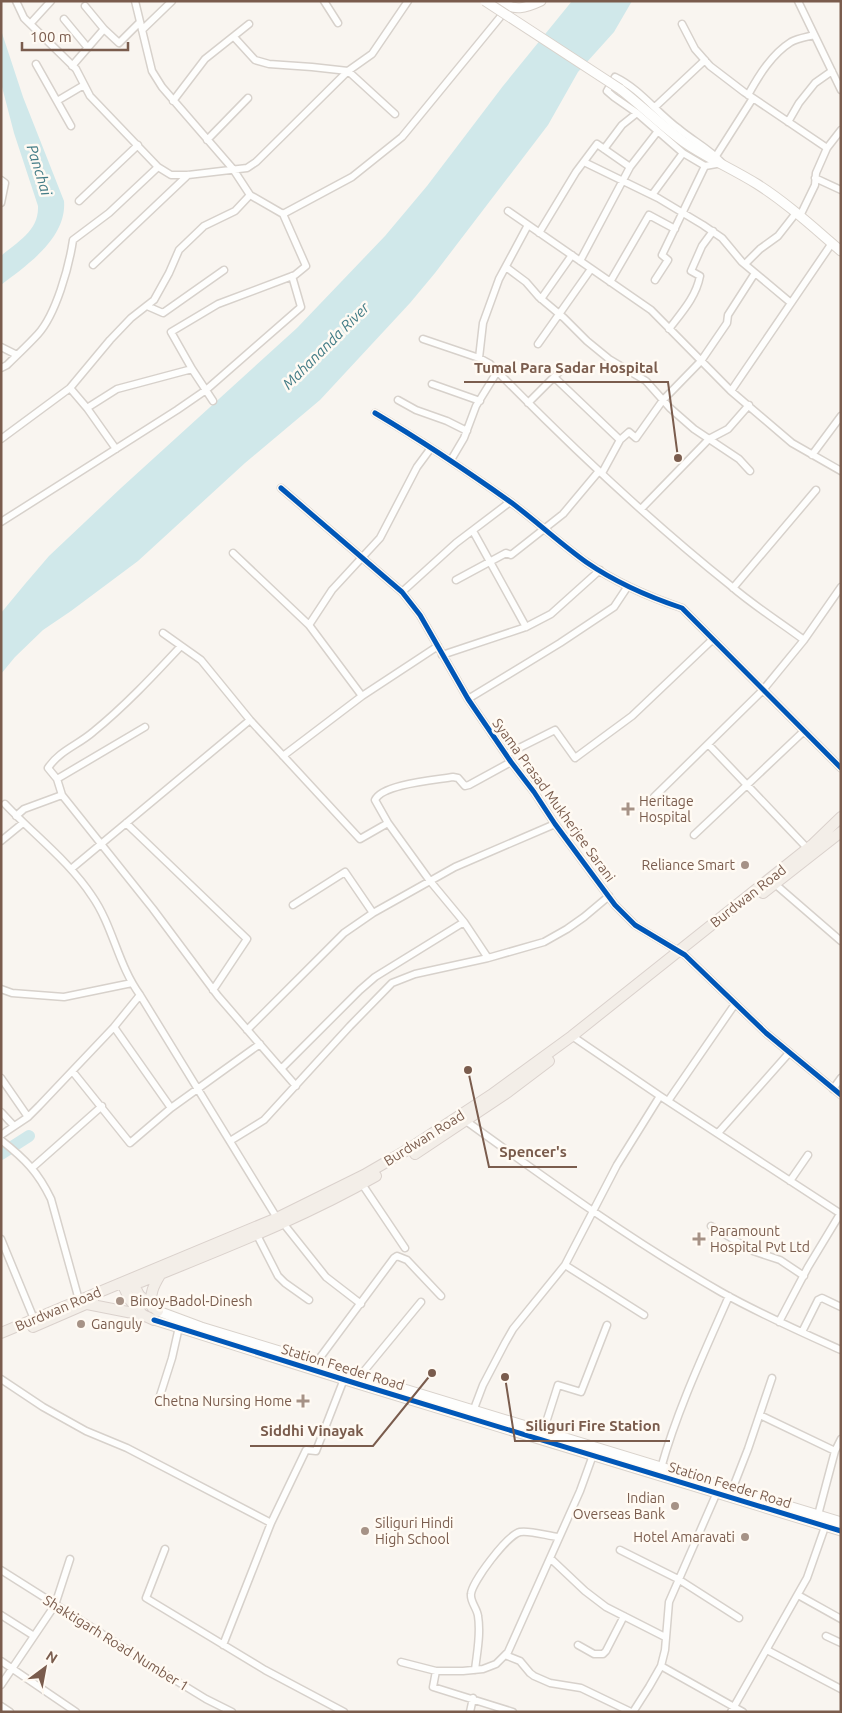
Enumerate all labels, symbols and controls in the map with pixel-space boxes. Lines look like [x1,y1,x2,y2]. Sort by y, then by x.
scale bar [22,20,129,52]
text: 100 m [30,28,72,45]
water label: Panchai [24,142,56,199]
water label: Mahananda River [279,298,373,392]
callout: Tumal Para Sadar Hospital [464,352,668,382]
text: Tumal Para Sadar Hospital [474,359,658,376]
street label: Syama Prasad Mukherjee Sarani [489,715,619,885]
place label: Heritage Hospital [639,793,694,825]
marker: Heritage Hospital [621,802,635,816]
place label: Reliance Smart [641,857,735,873]
marker: Reliance Smart [739,859,751,871]
street label: Burdwan Road [707,861,789,931]
street label: Burdwan Road [381,1107,467,1169]
callout: Spencer's [489,1137,577,1167]
text: Spencer's [499,1143,567,1160]
place label: Paramount Hospital Pvt Ltd [710,1223,810,1255]
marker: Paramount Hospital Pvt Ltd [692,1232,706,1246]
street label: Burdwan Road [13,1284,103,1334]
place label: Binoy-Badol-Dinesh [130,1293,253,1309]
marker: Binoy-Badol-Dinesh [114,1295,126,1307]
place label: Ganguly [91,1316,142,1332]
marker: Ganguly [75,1318,87,1330]
street label: Station Feeder Road [280,1341,406,1393]
place label: Chetna Nursing Home [154,1393,292,1409]
marker: Chetna Nursing Home [296,1394,310,1408]
callout: Siliguri Fire Station [515,1411,670,1441]
callout: Siddhi Vinayak [250,1416,373,1446]
text: Siliguri Fire Station [525,1417,661,1434]
text: Siddhi Vinayak [260,1422,364,1439]
street label: Station Feeder Road [667,1459,793,1511]
place label: Indian Overseas Bank [573,1490,665,1522]
marker: Indian Overseas Bank [669,1500,681,1512]
place label: Siliguri Hindi High School [375,1515,454,1547]
marker: Siliguri Hindi High School [359,1525,371,1537]
place label: Hotel Amaravati [633,1529,735,1545]
marker: Hotel Amaravati [739,1531,751,1543]
street label: Shaktigarh Road Number 1 [40,1591,192,1695]
north arrow [20,1643,70,1693]

